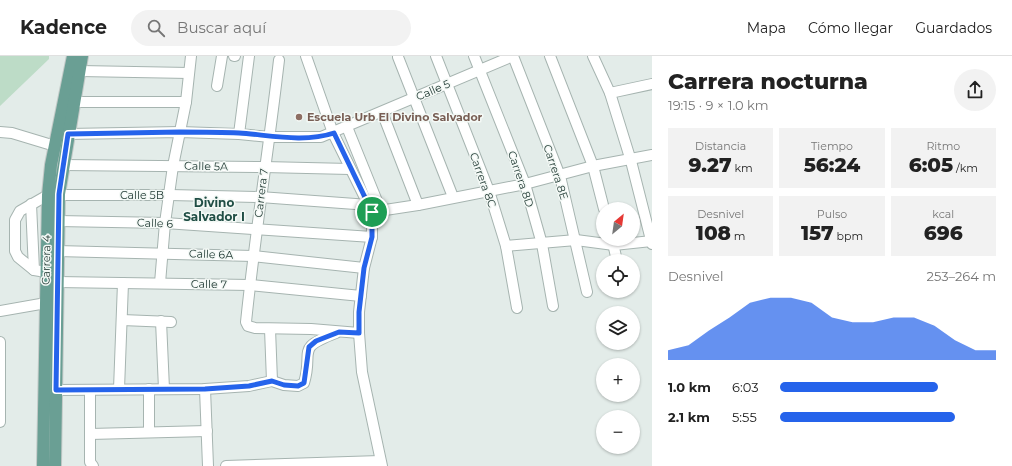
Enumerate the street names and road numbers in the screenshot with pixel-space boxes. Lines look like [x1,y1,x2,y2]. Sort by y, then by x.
street label: Calle 5 [414,77,452,103]
street label: Carrera 8E [541,143,571,201]
street label: Carrera 8D [505,149,537,209]
street label: Carrera 8C [467,151,499,210]
street label: Calle 5A [184,159,228,173]
street label: Carrera 7 [251,168,271,218]
street label: Calle 5B [120,188,164,202]
street label: Calle 6 [137,215,174,231]
street label: Carrera 4 [39,234,53,285]
street label: Calle 6A [189,246,233,262]
street label: Calle 7 [191,277,227,291]

